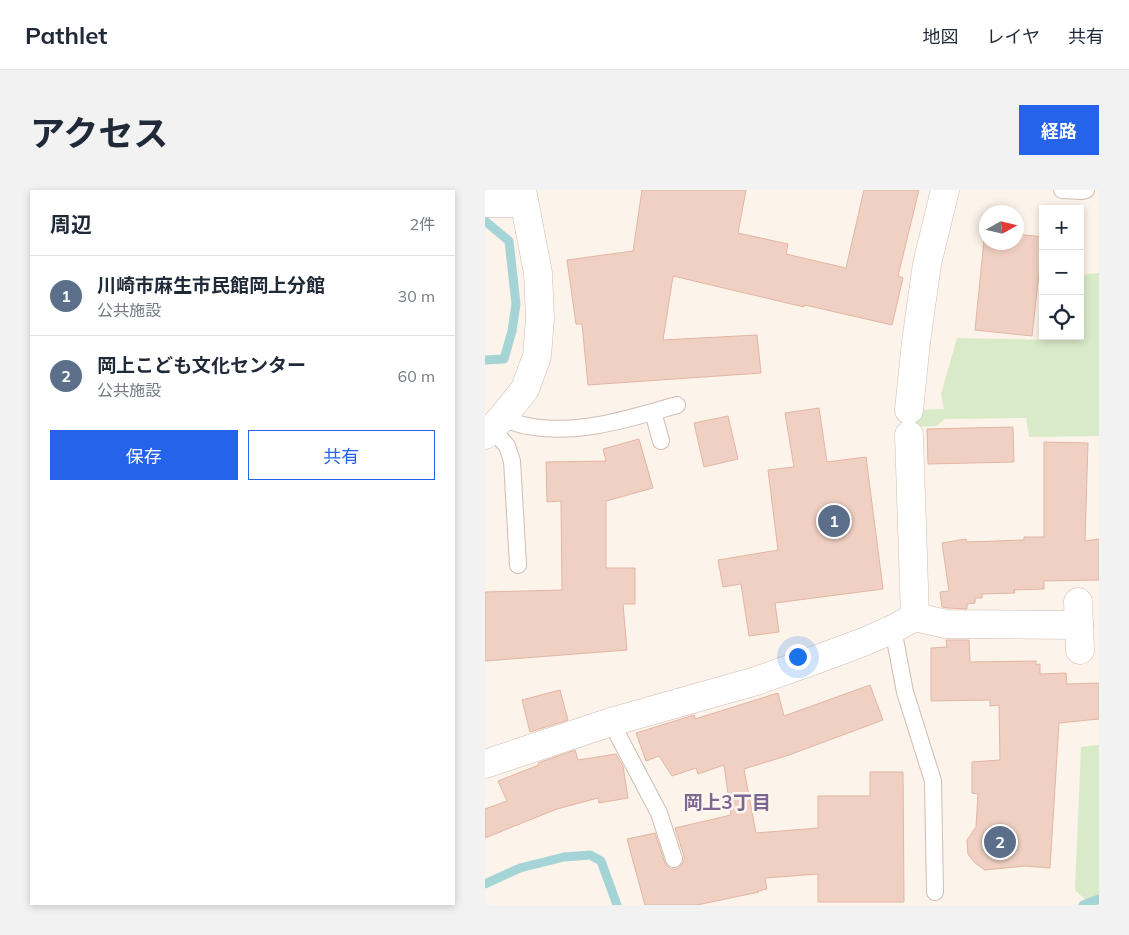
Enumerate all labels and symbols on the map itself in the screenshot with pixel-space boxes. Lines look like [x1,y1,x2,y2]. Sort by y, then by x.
north arrow [979,205,1024,250]
pin: 1 [818,502,850,540]
your location [785,644,811,670]
district label: 岡上3丁目 [683,790,771,814]
pin: 2 [984,823,1016,861]

